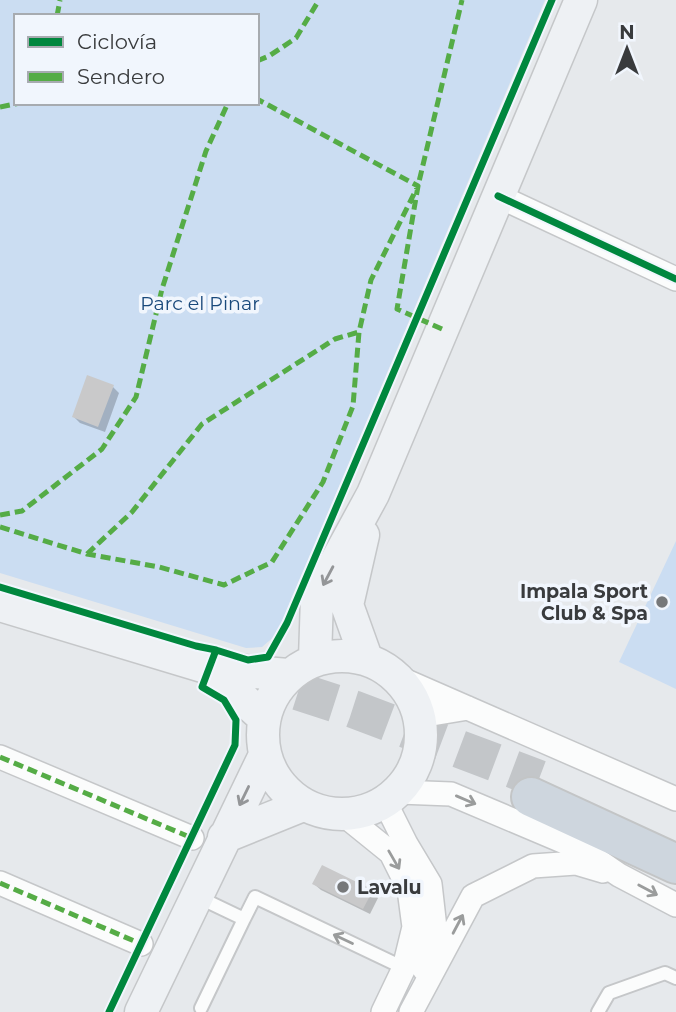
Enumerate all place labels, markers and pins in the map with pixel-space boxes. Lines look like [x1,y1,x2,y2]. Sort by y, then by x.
place label: Impala Sport Club & Spa [520,580,648,625]
marker: Impala Sport Club & Spa [654,594,670,610]
place label: Lavalu [357,876,422,899]
marker: Lavalu [335,879,351,895]

